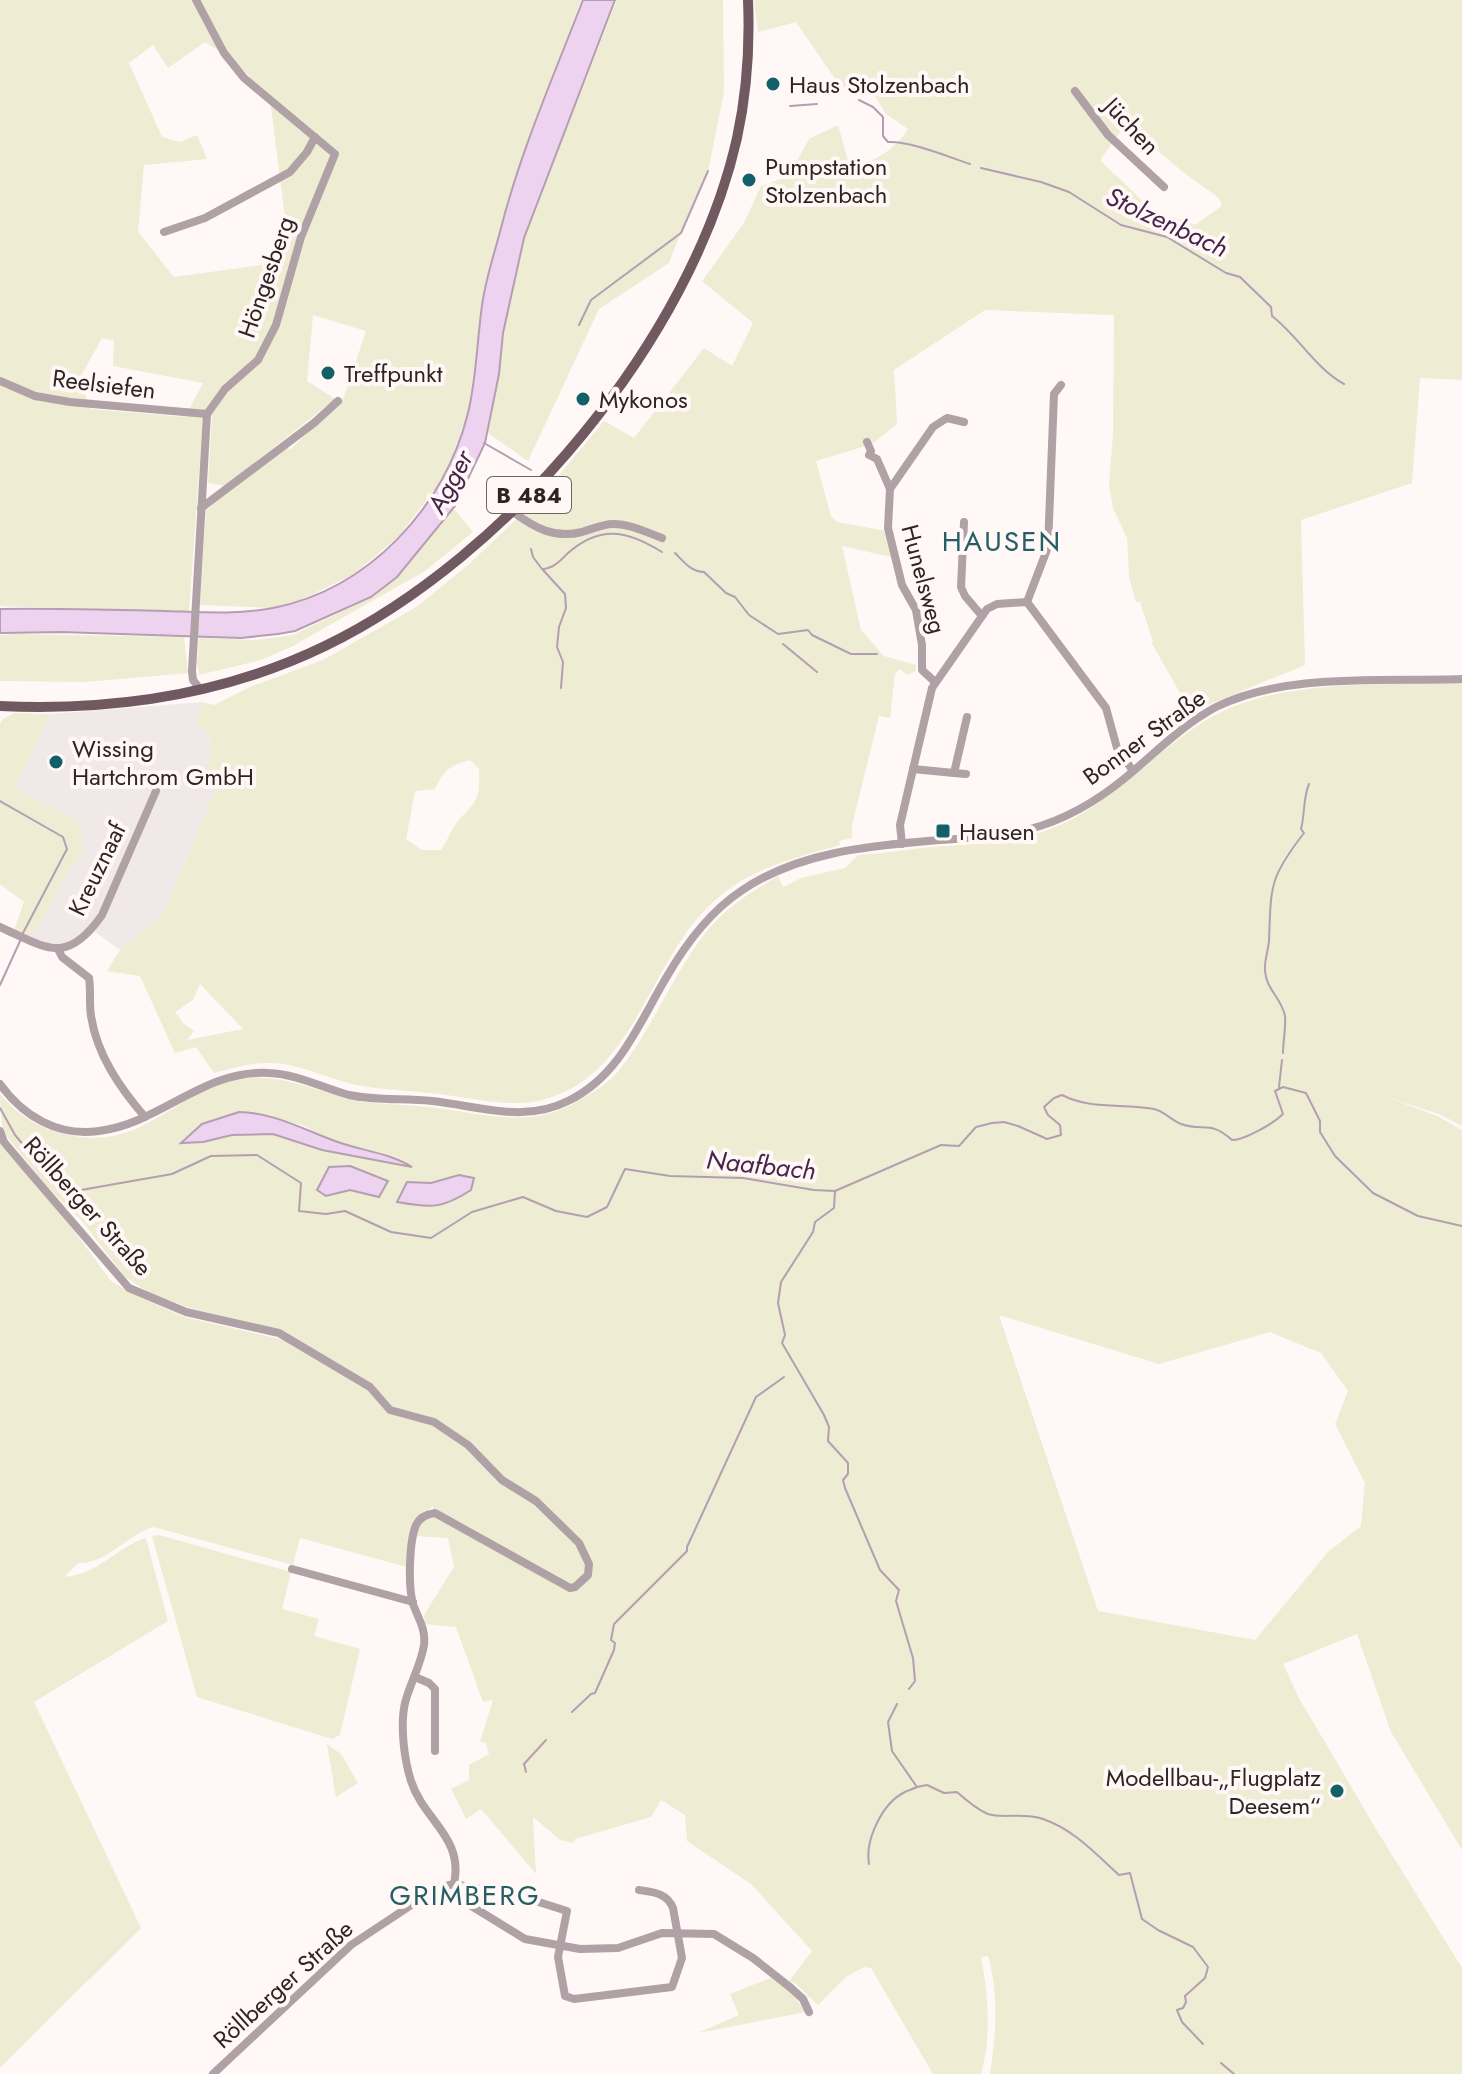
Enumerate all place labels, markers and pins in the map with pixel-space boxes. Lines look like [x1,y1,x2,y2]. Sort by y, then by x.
place label: Haus Stolzenbach [789,67,970,102]
marker: Haus Stolzenbach [764,75,782,93]
place label: Pumpstation Stolzenbach [765,149,887,212]
marker: Pumpstation Stolzenbach [740,171,758,189]
place label: Treffpunkt [344,356,443,391]
marker: Treffpunkt [319,364,337,382]
place label: Mykonos [599,382,688,417]
marker: Mykonos [574,390,592,408]
place label: Wissing Hartchrom GmbH [72,731,254,794]
marker: Wissing Hartchrom GmbH [47,753,65,771]
place label: Hausen [959,814,1035,849]
marker: Hausen [934,822,952,840]
place label: Modellbau-„Flugplatz Deesem“ [1106,1760,1321,1823]
marker: Modellbau-„Flugplatz Deesem“ [1328,1782,1346,1800]

